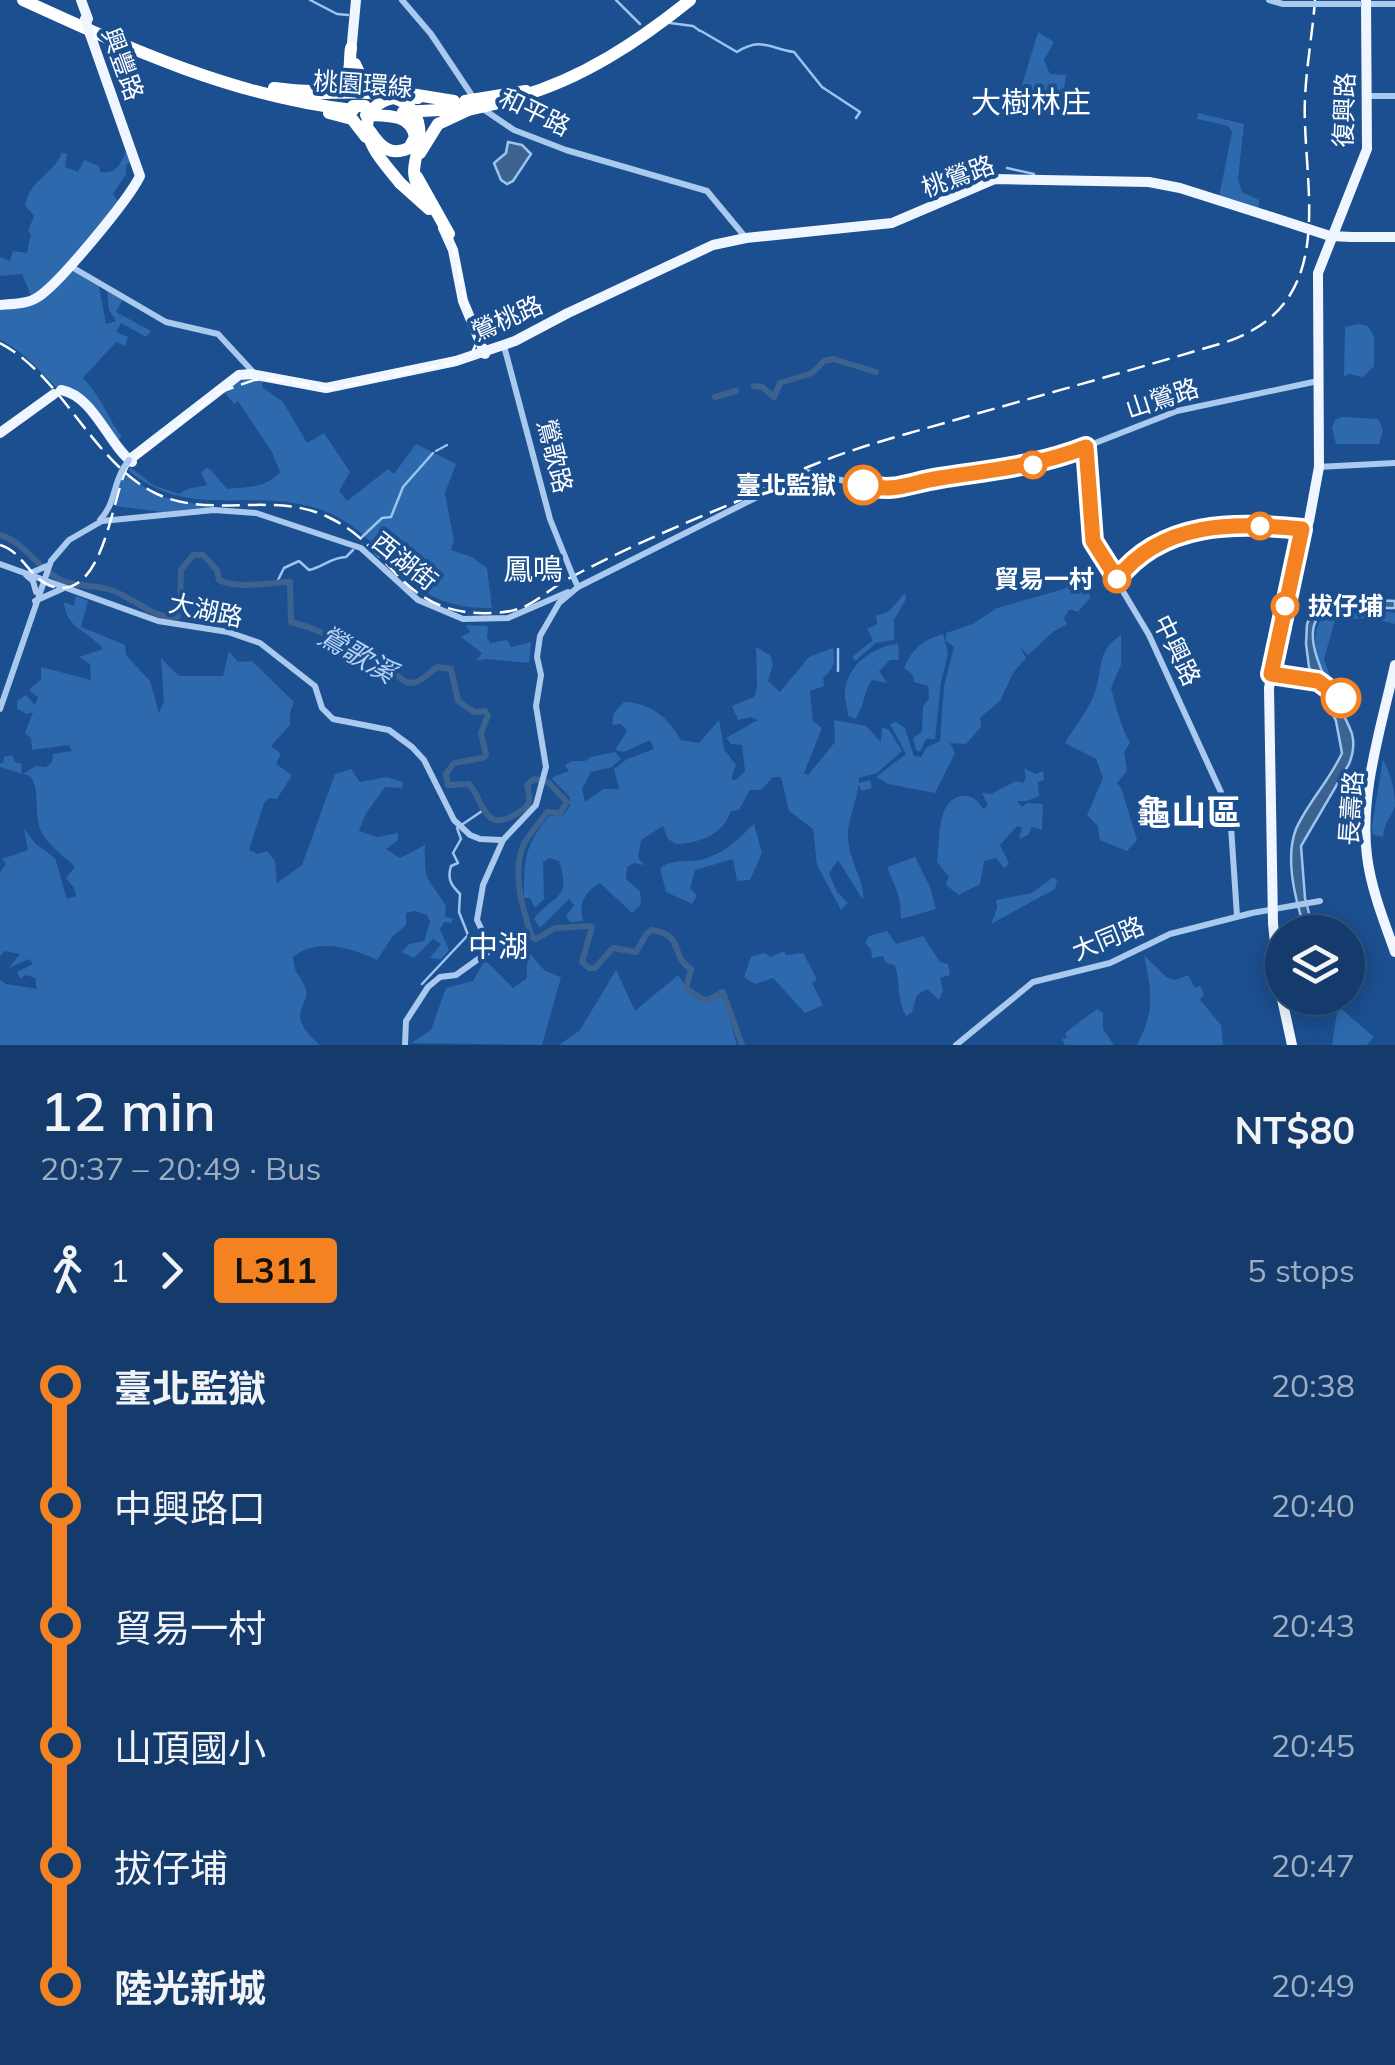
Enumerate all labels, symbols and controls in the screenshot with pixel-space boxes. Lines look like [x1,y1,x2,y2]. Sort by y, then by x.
street label: 興豐路 [96,23,151,104]
street label: 桃園環線 [312,65,414,102]
street label: 復興路 [1327,72,1360,148]
street label: 和平路 [495,81,576,142]
district label: 大樹林庄 [971,83,1091,121]
street label: 桃鶯路 [917,148,998,203]
street label: 鶯桃路 [466,288,547,347]
street label: 山鶯路 [1121,371,1202,424]
street label: 鶯歌路 [531,416,580,496]
unlabelled marker [1020,452,1046,478]
marker: 臺北監獄 [844,466,882,504]
place label: 臺北監獄 [736,469,836,500]
unlabelled marker [1247,513,1273,539]
street label: 西湖街 [366,525,444,596]
district label: 鳳鳴 [503,550,563,588]
place label: 貿易一村 [994,563,1094,594]
marker: 貿易一村 [1104,566,1130,592]
street label: 大湖路 [166,587,246,632]
place label: 拔仔埔 [1308,590,1383,621]
marker: 拔仔埔 [1272,593,1298,619]
street label: 中興路 [1147,609,1208,690]
water label: 鶯歌溪 [312,617,406,692]
unlabelled marker [1322,679,1360,717]
street label: 長壽路 [1332,769,1369,846]
district label: 龜山區 [1136,790,1242,834]
street label: 大同路 [1067,909,1148,966]
map controls [1265,915,1365,1015]
button: layers [1265,915,1365,1015]
district label: 中湖 [468,927,528,965]
text: 12 min [40,1076,216,1145]
text: NT$80 [1234,1106,1355,1154]
text: 20:37 – 20:49 · Bus [40,1148,321,1188]
icon: walk [40,1243,95,1298]
icon: forward [144,1243,199,1298]
text: L311 [234,1248,317,1292]
text: 1 [110,1250,129,1290]
text: 5 stops [1247,1250,1355,1290]
text: 臺北監獄 [114,1364,266,1412]
text: 20:38 [1271,1365,1355,1405]
text: 中興路口 [114,1484,266,1532]
text: 20:40 [1271,1485,1355,1525]
text: 貿易一村 [114,1604,266,1652]
text: 20:43 [1271,1605,1355,1645]
text: 山頂國小 [114,1724,266,1772]
text: 20:45 [1271,1725,1355,1765]
text: 拔仔埔 [114,1844,228,1892]
text: 20:47 [1271,1845,1355,1885]
text: 陸光新城 [114,1964,266,2012]
text: 20:49 [1271,1965,1355,2005]

